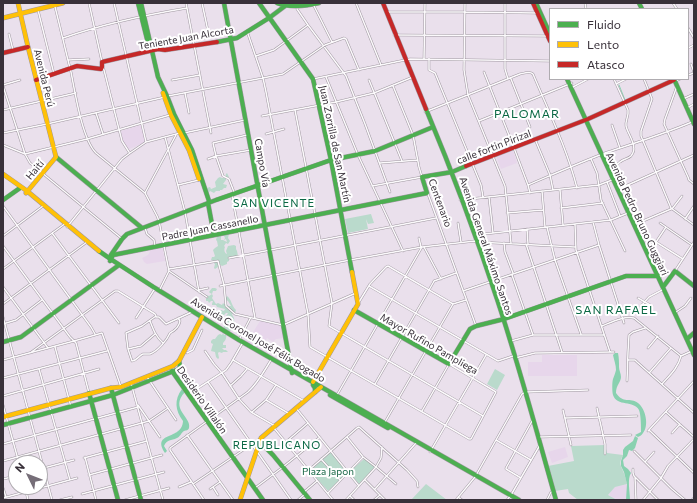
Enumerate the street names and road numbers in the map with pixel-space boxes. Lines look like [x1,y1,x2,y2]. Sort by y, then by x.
street label: Teniente Juan Alcorta [137,24,235,52]
street label: Avenida Perú [31,48,57,108]
street label: Juan Zorrilla de San Martín [317,84,353,204]
street label: calle fortin Pirizal [455,127,533,167]
street label: Campo Vía [252,138,272,188]
street label: Avenida Pedro Bruno Guggiari [603,150,671,278]
street label: Haití [23,158,47,182]
street label: Avenida General Máximo Santos [457,175,515,317]
street label: Centenario [426,177,454,229]
street label: Padre Juan Cassanello [161,213,259,243]
street label: Avenida Coronel José Félix Bogado [189,295,327,385]
street label: Mayor Rufino Pampliega [378,311,480,377]
street label: Desiderio Villalón [174,364,230,436]

